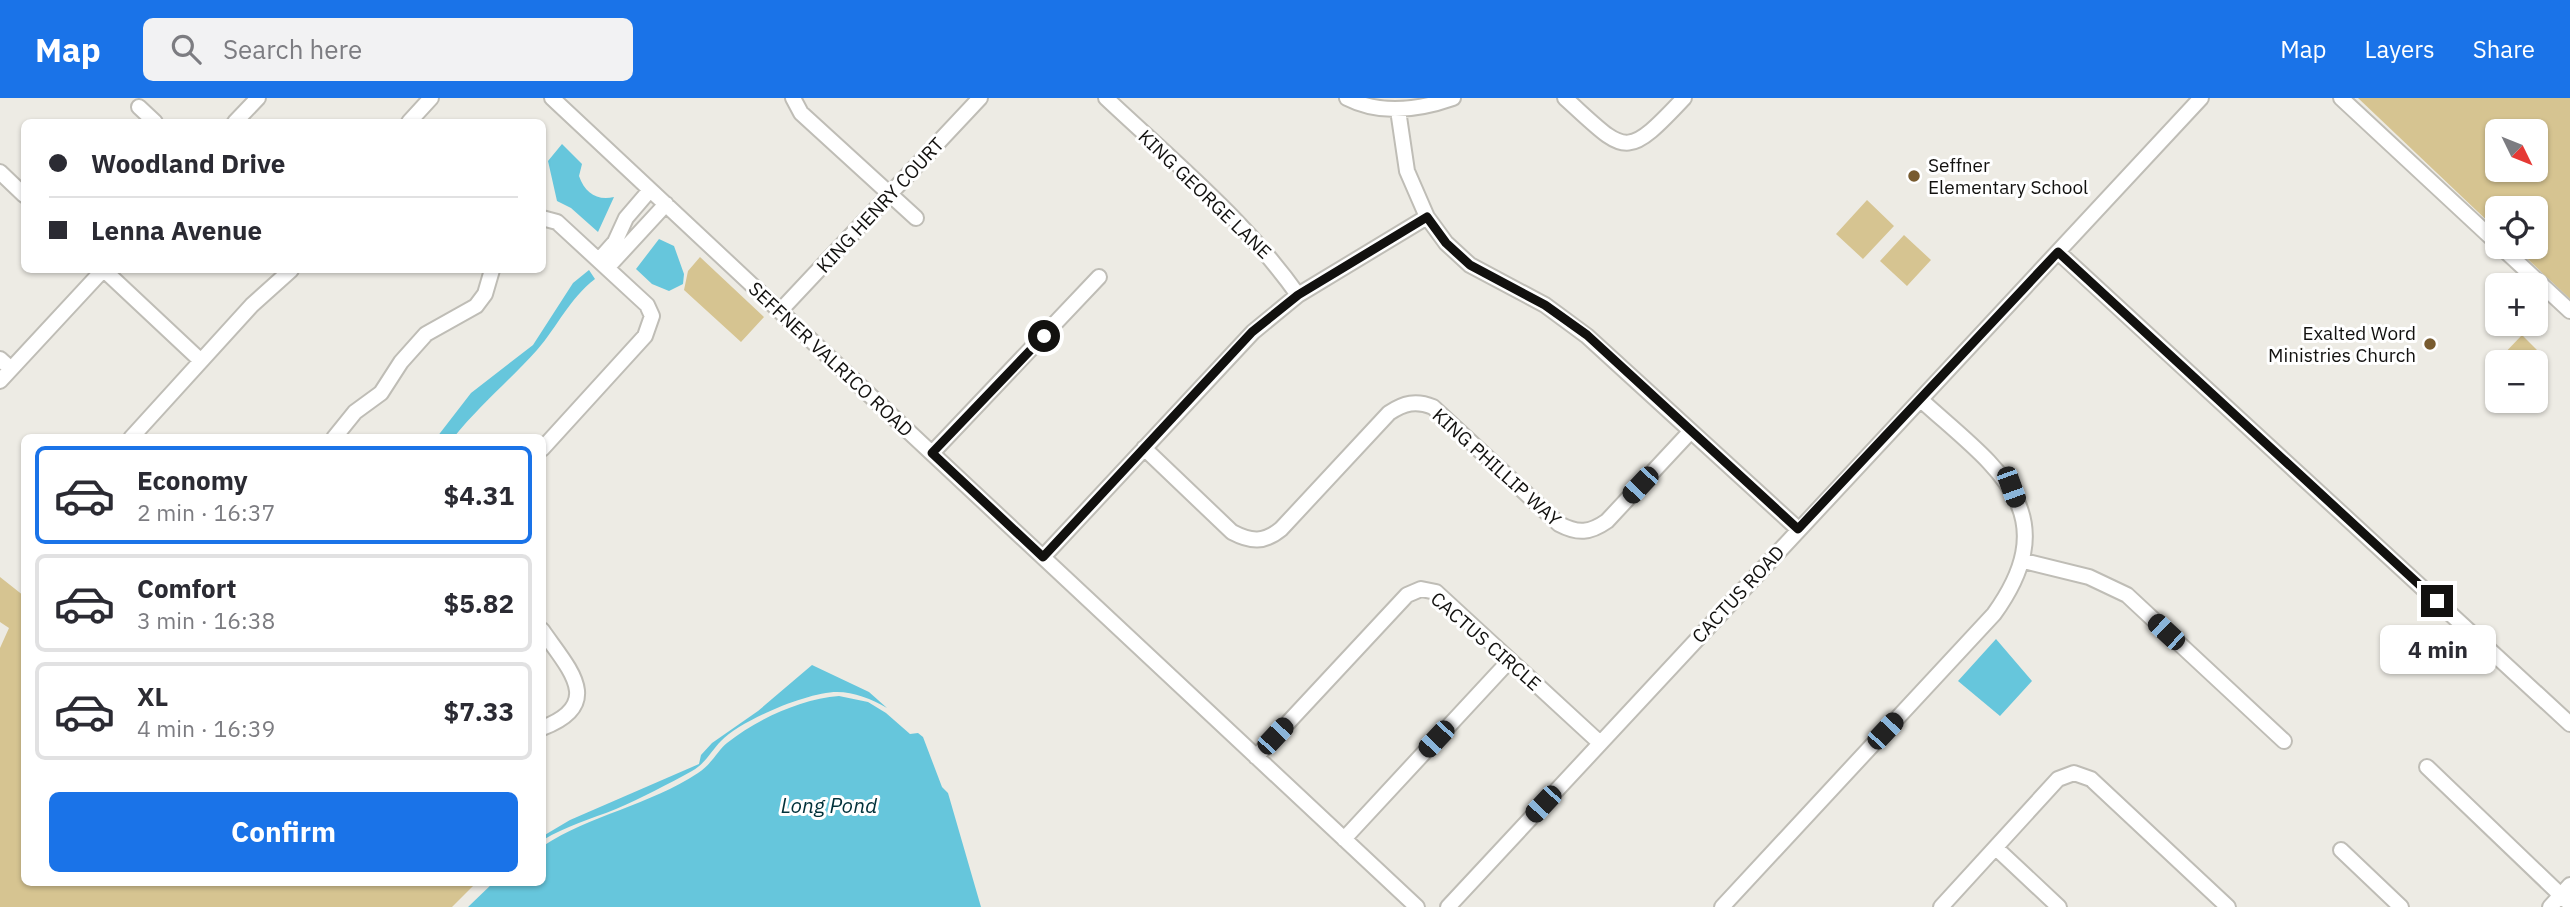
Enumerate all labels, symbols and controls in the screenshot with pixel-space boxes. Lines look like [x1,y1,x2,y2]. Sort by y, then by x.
search box [143,18,633,81]
text: Map [35,28,101,71]
icon: search [167,30,205,68]
text: Search here [223,32,362,66]
text: Map [2280,33,2327,65]
text: Layers [2365,33,2435,65]
text: Share [2473,33,2535,65]
north arrow [2485,119,2548,182]
map controls [2485,119,2548,413]
street label: KING GEORGE LANE [1133,124,1277,264]
street label: KING HENRY COURT [811,132,949,278]
text: Woodland Drive [91,146,285,180]
place label: Seffner Elementary School [1928,153,2088,199]
marker: Seffner Elementary School [1906,168,1922,184]
button: locate [2485,196,2548,259]
text: Lenna Avenue [91,213,262,247]
button: + [2485,273,2548,336]
street label: SEFFNER VALRICO ROAD [744,276,918,442]
route start [1028,320,1060,352]
place label: Exalted Word Ministries Church [2268,321,2416,367]
marker: Exalted Word Ministries Church [2422,336,2438,352]
button: − [2485,350,2548,413]
street label: KING PHILLIP WAY [1428,403,1567,532]
car [1618,462,1663,508]
text: Economy [137,463,248,497]
icon: car [53,464,116,527]
car [1994,464,2029,510]
text: $4.31 [444,478,514,512]
text: 2 min · 16:37 [137,497,275,527]
street label: CACTUS ROAD [1687,540,1789,648]
text: Comfort [137,571,236,605]
icon: car [53,572,116,635]
route end [2421,585,2453,617]
text: $5.82 [444,586,514,620]
street label: CACTUS CIRCLE [1426,587,1546,695]
text: 3 min · 16:38 [137,605,275,635]
car [2144,610,2189,654]
callout: 4 min [2379,626,2495,674]
text: 4 min [2408,634,2468,664]
text: XL [137,679,168,713]
icon: car [53,680,116,743]
text: $7.33 [444,694,514,728]
car [1863,708,1908,754]
text: 4 min · 16:39 [137,713,275,743]
car [1253,713,1298,759]
car [1414,716,1459,762]
car [1521,781,1566,827]
water label: Long Pond [781,791,878,819]
button: Confirm [49,792,518,872]

